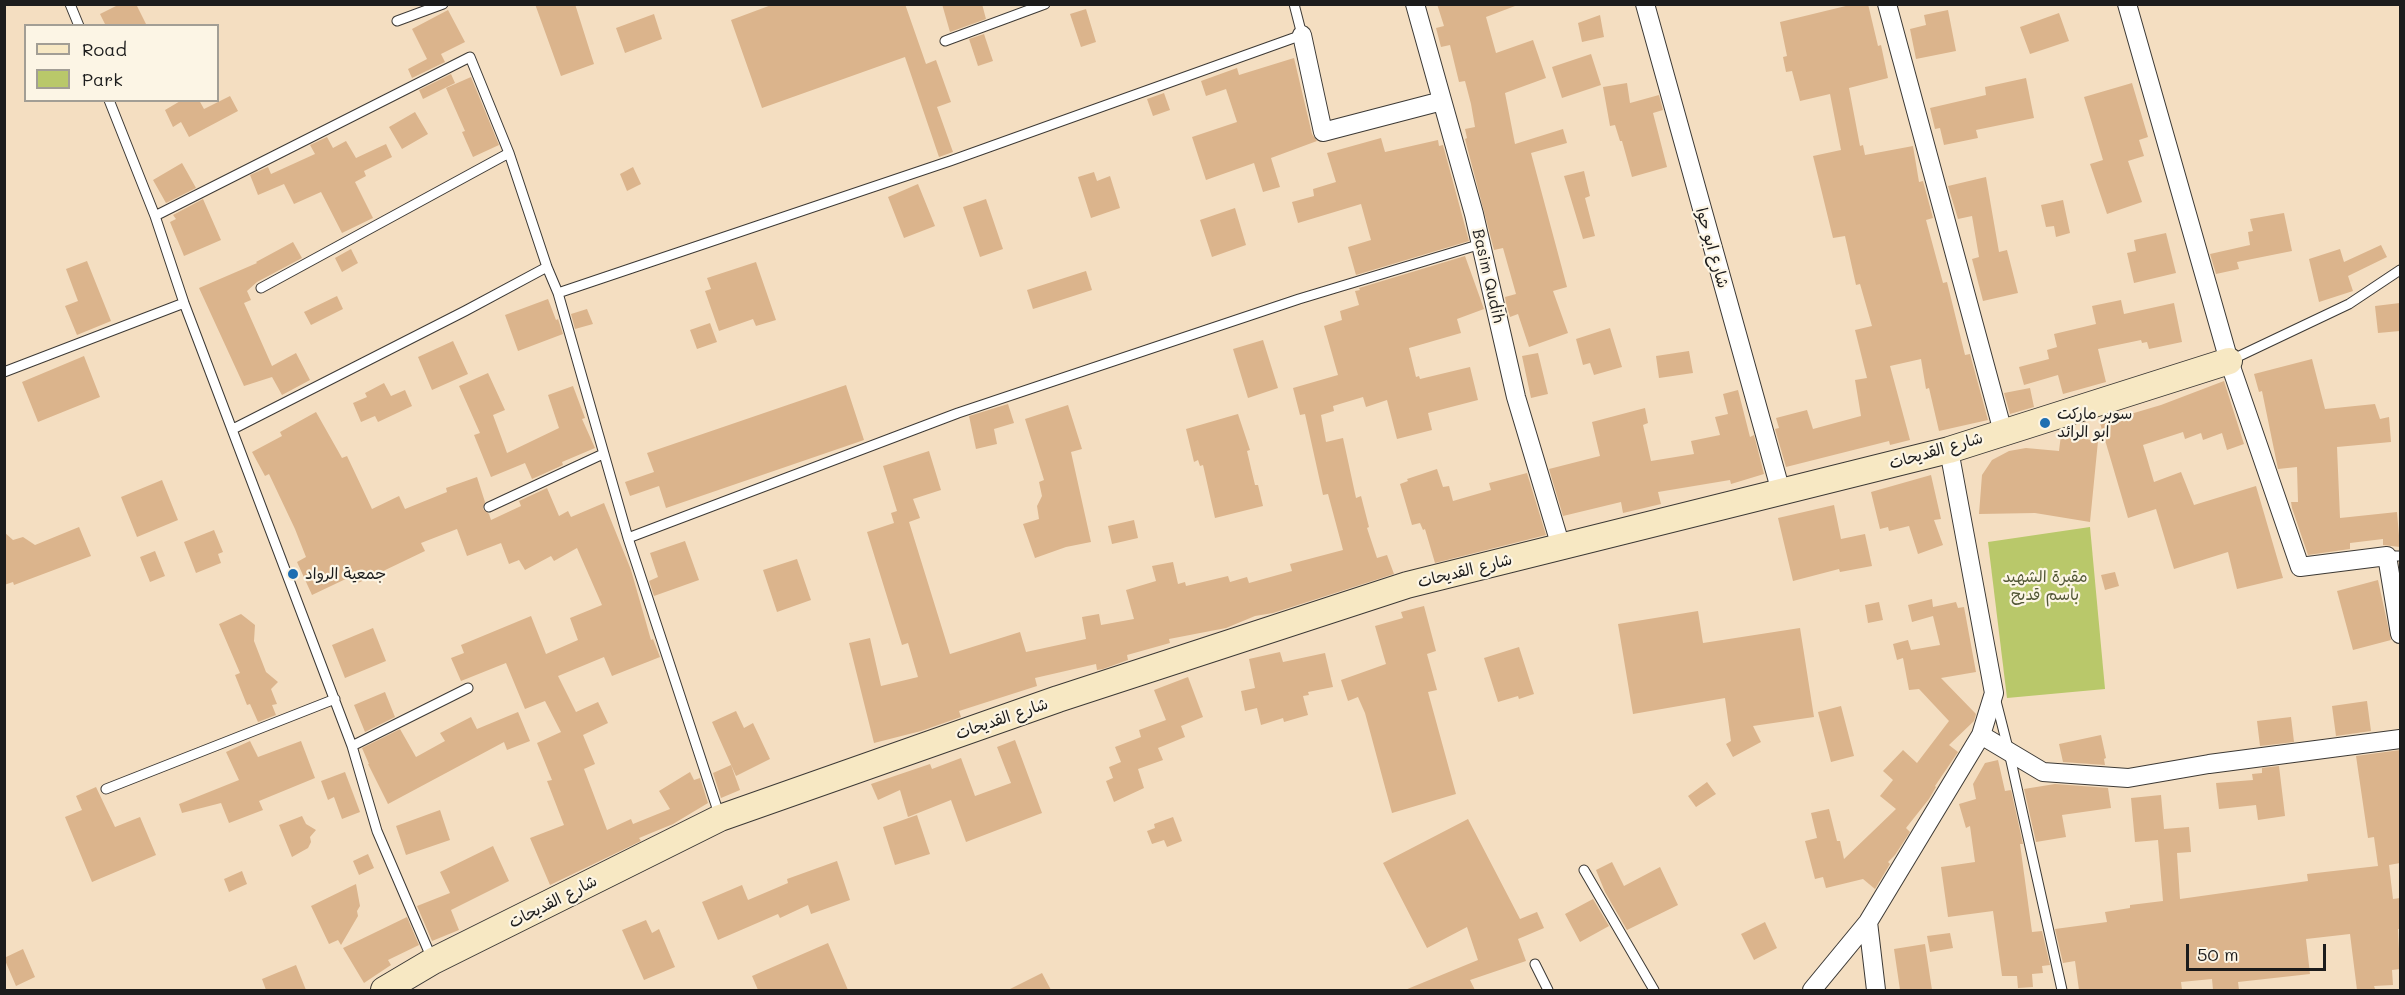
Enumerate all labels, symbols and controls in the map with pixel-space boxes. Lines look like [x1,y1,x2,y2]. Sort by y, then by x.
legend [24,24,219,102]
text: Road [82,37,127,61]
text: Park [82,67,123,91]
street label: شارع ابو حوا [1691,206,1733,290]
street label: Basim Qudih [1468,227,1508,325]
place label: سوبر ماركت ابو الرائد [2057,404,2132,442]
marker: سوبر ماركت ابو الرائد [2038,416,2052,430]
street label: شارع القديحات [1887,428,1985,474]
street label: شارع القديحات [1416,550,1514,592]
place label: جمعية الرواد [305,564,386,584]
marker: جمعية الرواد [286,567,300,581]
park label: مقبرة الشهيد باسم قديح [2002,567,2088,605]
street label: شارع القديحات [953,694,1051,744]
street label: شارع القديحات [506,872,600,932]
scale bar [2189,932,2328,970]
text: 50 m [2197,942,2239,966]

